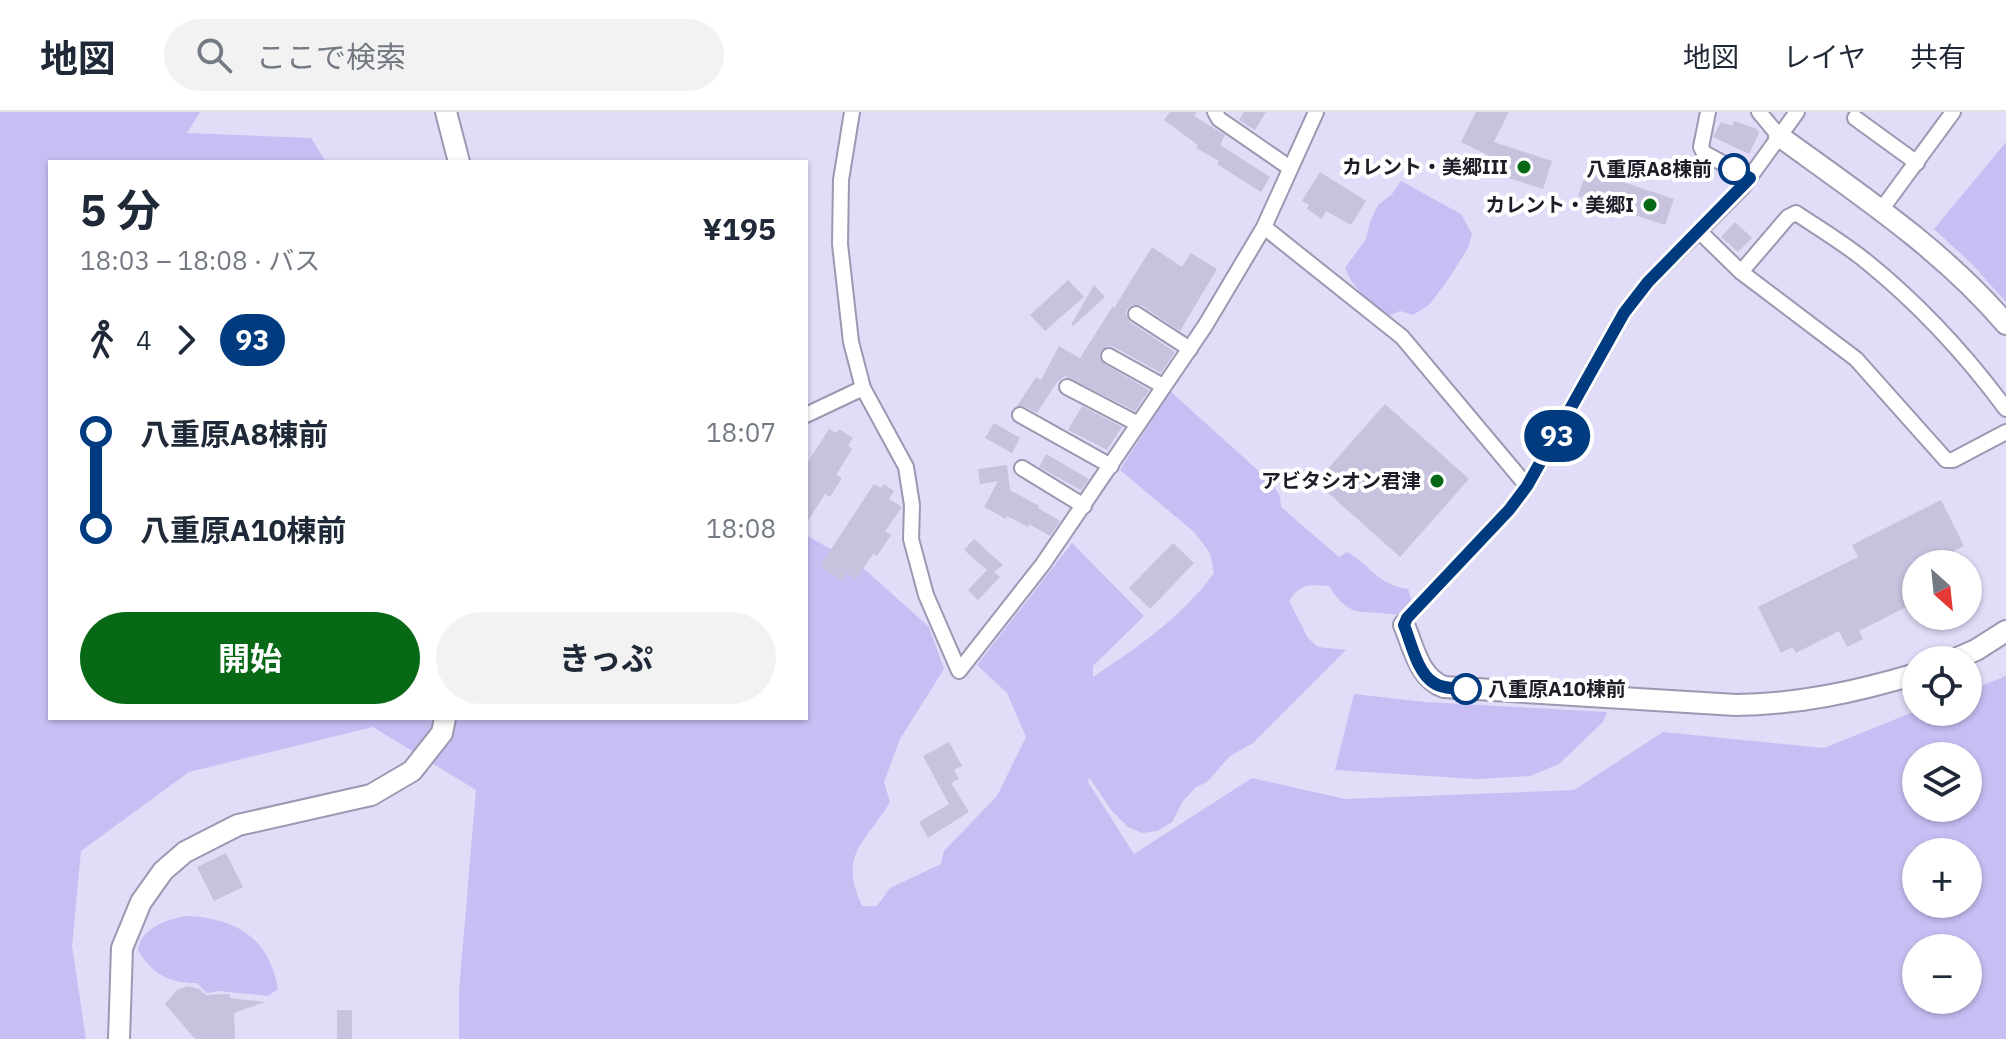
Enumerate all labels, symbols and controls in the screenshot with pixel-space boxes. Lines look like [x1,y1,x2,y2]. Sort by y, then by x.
search box [164,19,724,91]
text: 地図 [40,33,116,82]
icon: search [192,33,236,77]
text: ここで検索 [256,37,406,76]
text: 地図 [1683,38,1739,75]
text: レイヤ [1783,38,1866,75]
text: 共有 [1910,38,1966,75]
place label: カレント・美郷III [1342,153,1508,180]
marker: 八重原A8棟前 [1719,154,1749,184]
place label: 八重原A8棟前 [1586,155,1712,182]
marker: カレント・美郷III [1515,158,1533,176]
text: 5 分 [80,181,161,238]
place label: カレント・美郷I [1485,191,1634,218]
marker: カレント・美郷I [1641,196,1659,214]
text: ¥195 [703,209,776,248]
text: 18:03 – 18:08 · バス [80,243,320,277]
icon: walk [80,318,124,362]
icon: forward [164,318,208,362]
text: 93 [236,321,269,358]
text: 4 [136,323,152,357]
line badge: 93 [1521,410,1593,462]
text: 八重原A8棟前 [140,414,329,453]
text: 18:07 [706,415,776,449]
text: 93 [1540,417,1574,454]
place label: アビタシオン君津 [1261,467,1421,494]
marker: アビタシオン君津 [1428,472,1446,490]
text: 八重原A10棟前 [140,510,347,549]
text: 18:08 [706,511,776,545]
north arrow [1902,550,1982,630]
map controls [1902,550,1982,1014]
button: 開始 [80,612,420,704]
button: きっぷ [436,612,776,704]
button: locate [1902,646,1982,726]
marker: 八重原A10棟前 [1451,674,1481,704]
place label: 八重原A10棟前 [1488,675,1626,702]
button: layers [1902,742,1982,822]
button: + [1902,838,1982,918]
button: − [1902,934,1982,1014]

